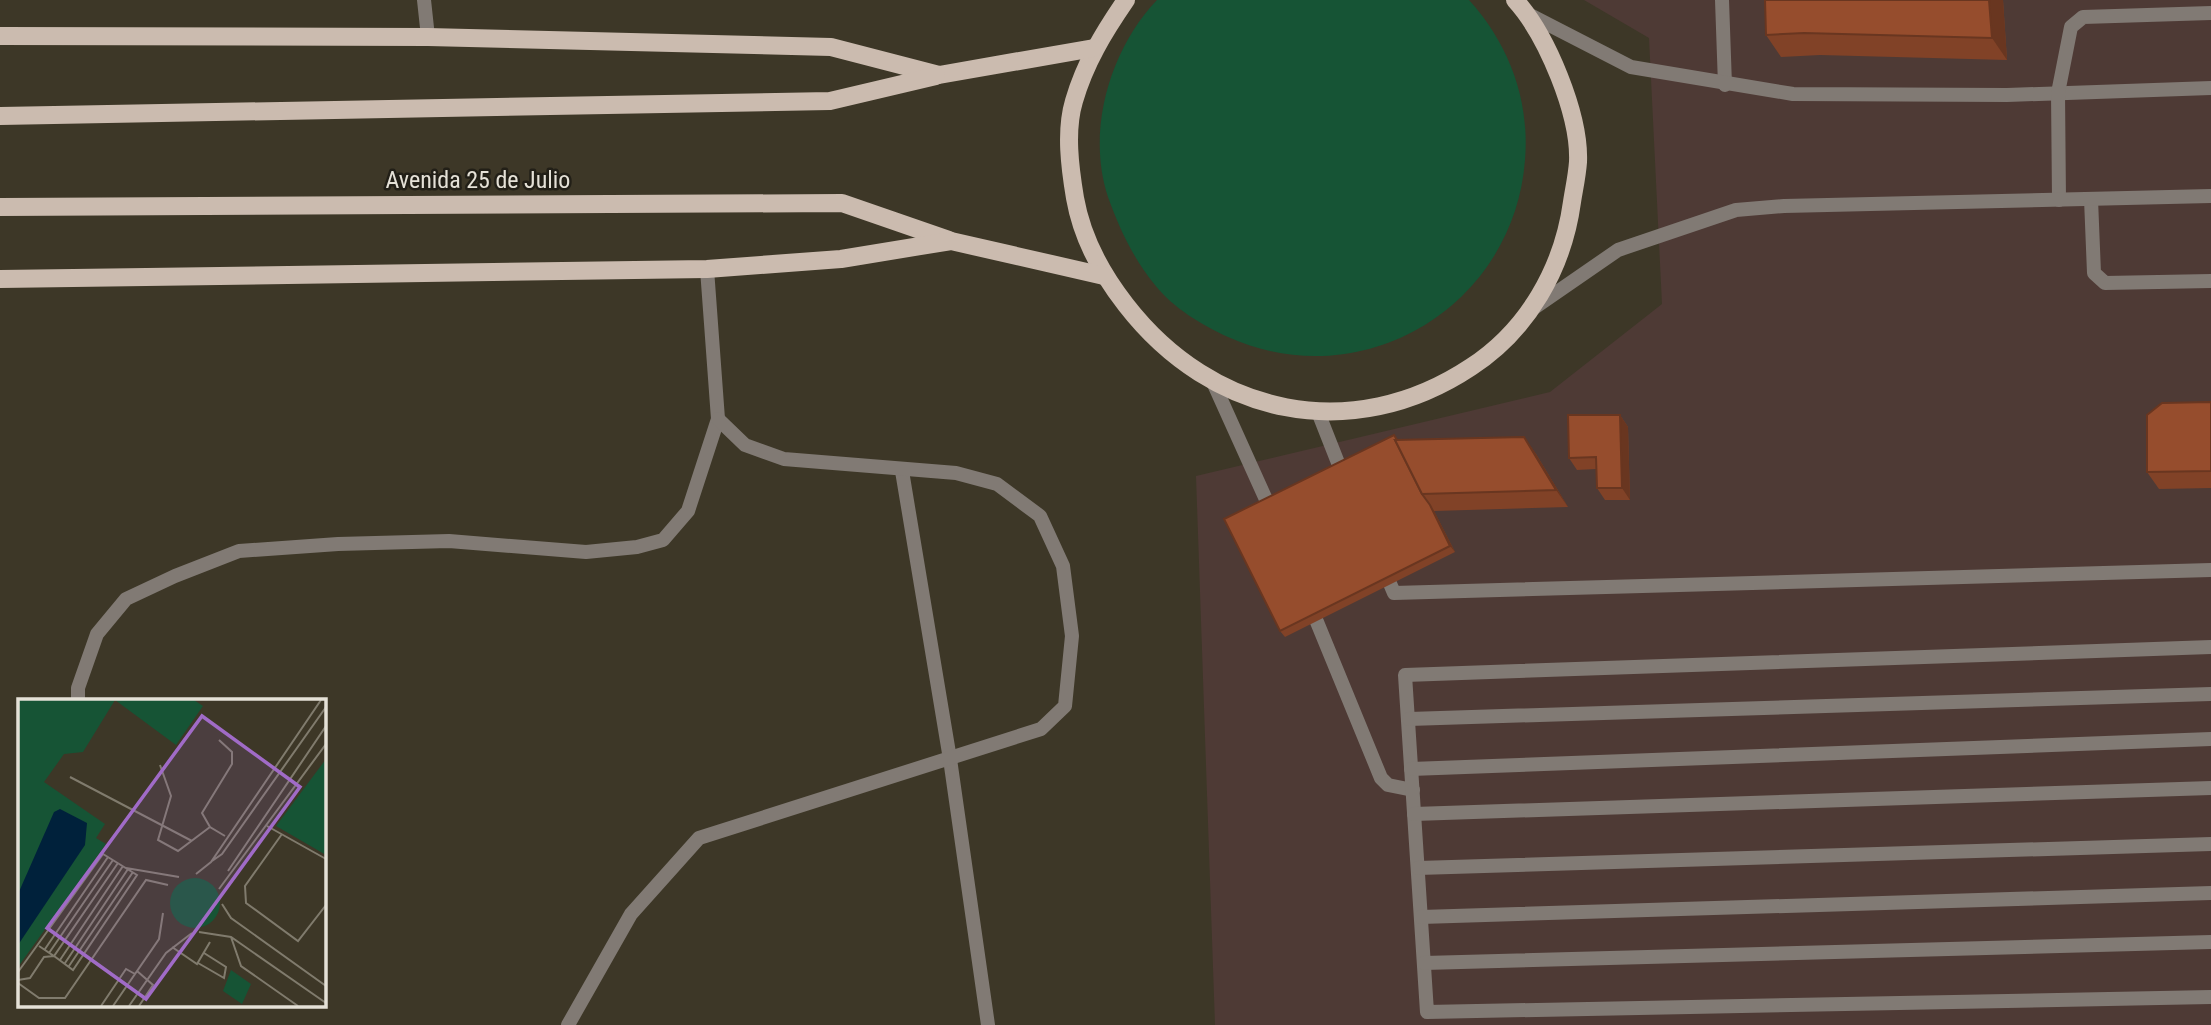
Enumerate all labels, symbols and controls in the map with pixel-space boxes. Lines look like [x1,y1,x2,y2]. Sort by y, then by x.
street label: Avenida 25 de Julio [386,166,570,194]
inset map [18,699,326,1007]

